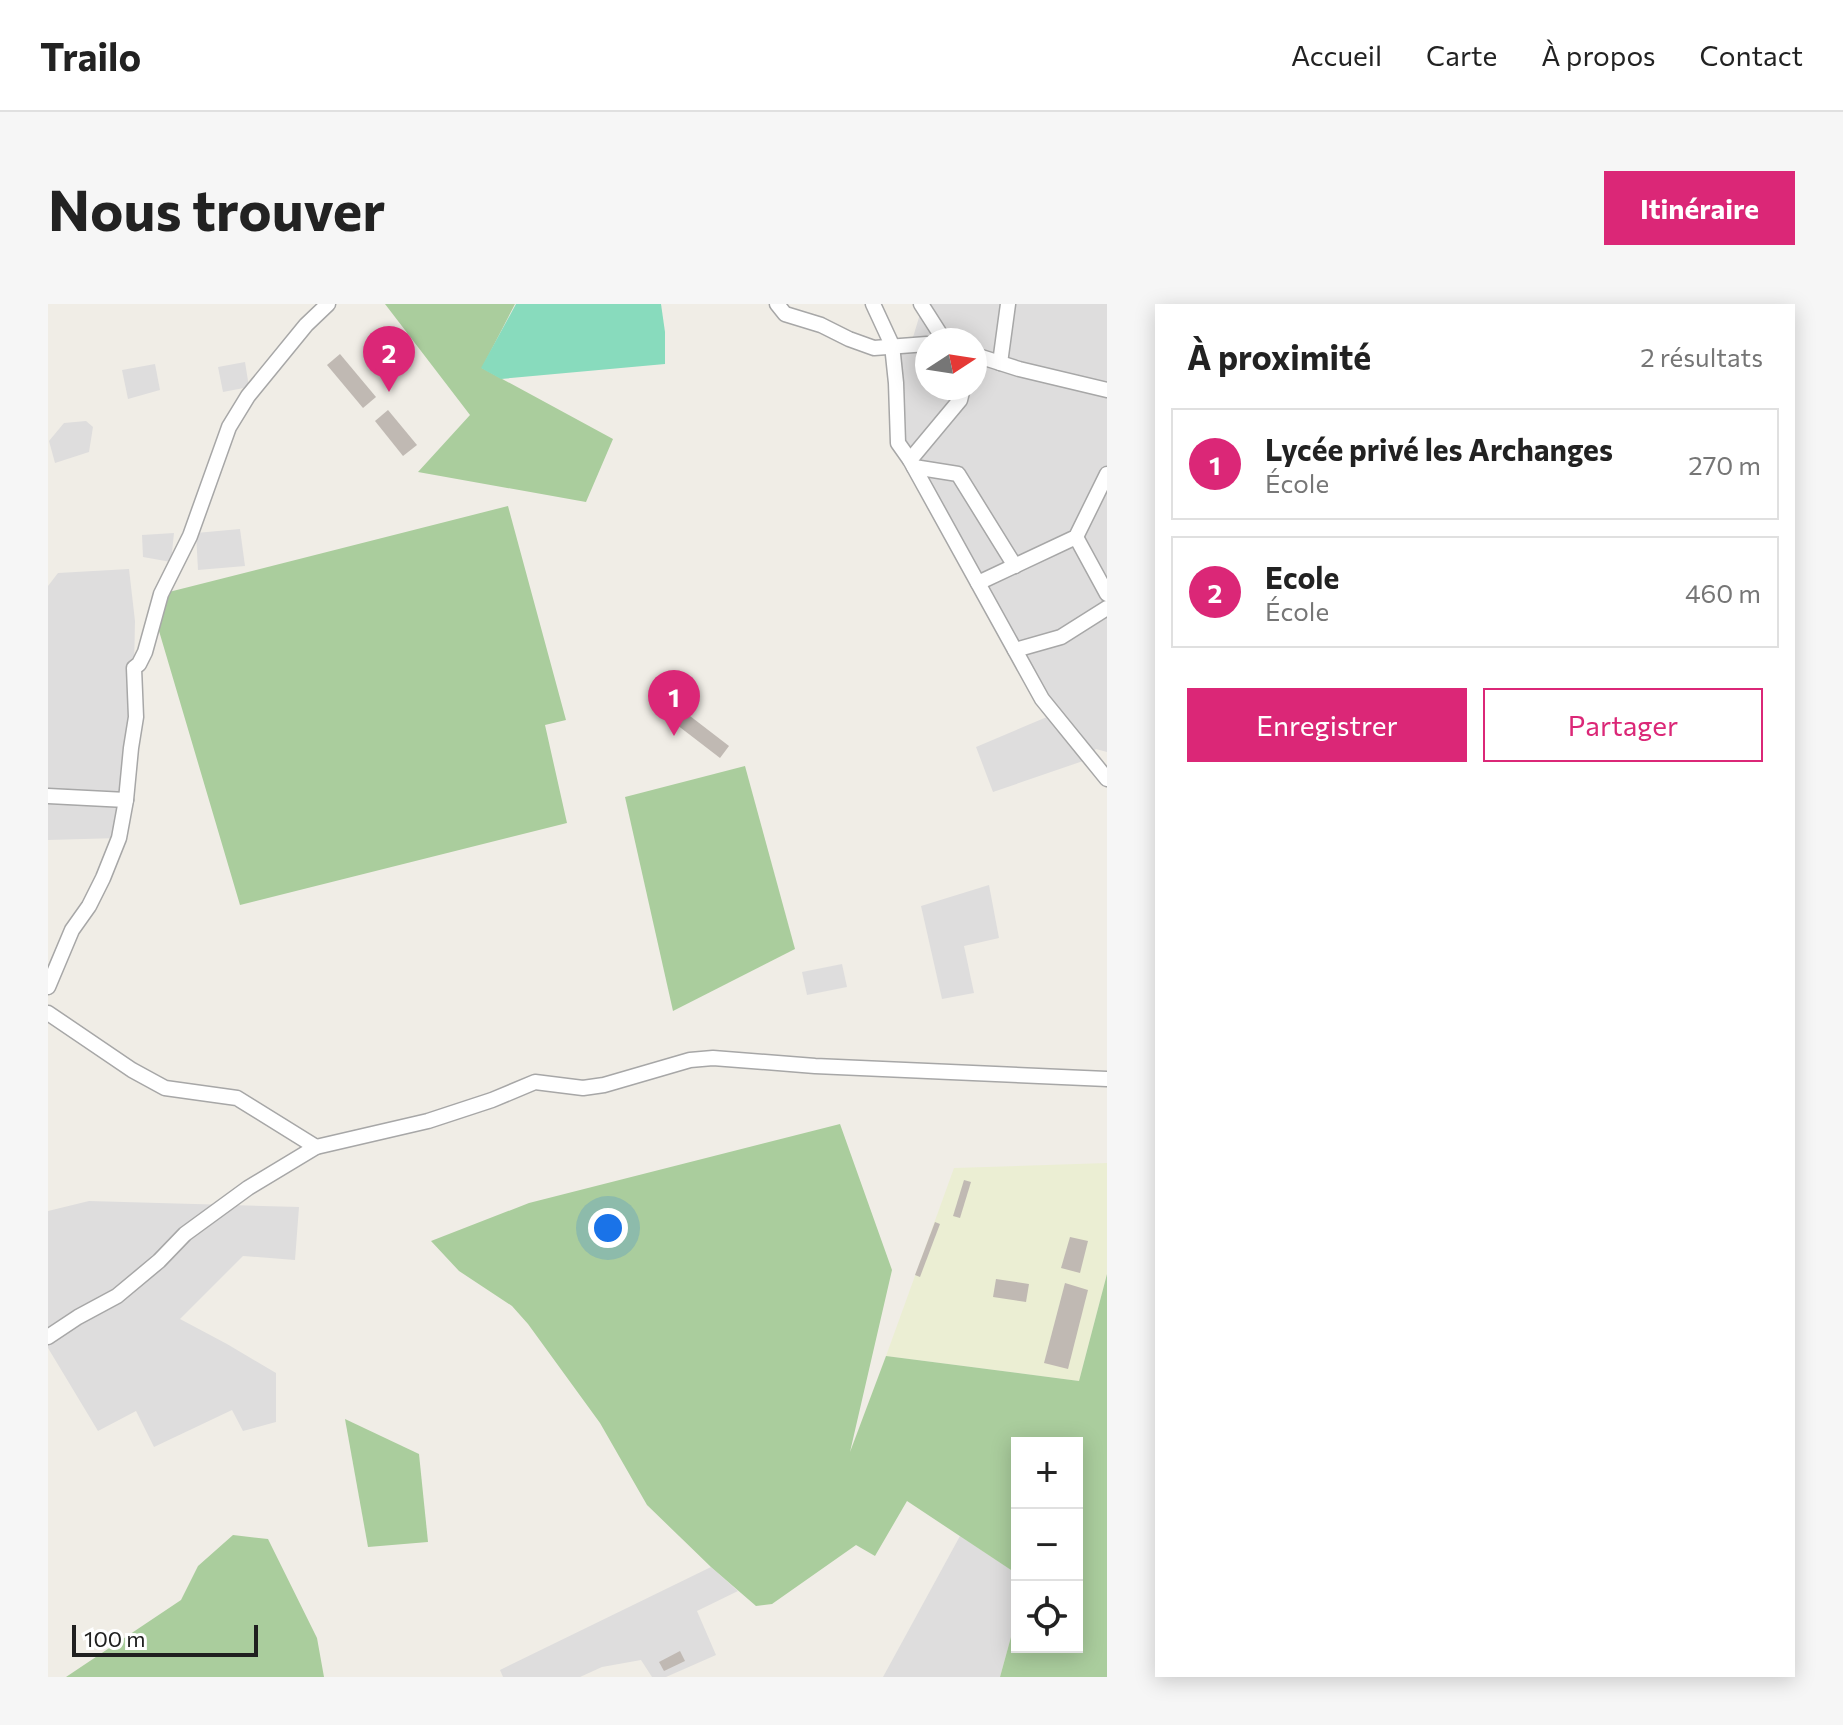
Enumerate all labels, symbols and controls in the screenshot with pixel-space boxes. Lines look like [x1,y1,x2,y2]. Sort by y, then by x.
text: Trailo [40,32,141,79]
text: Accueil [1291,38,1382,72]
text: Carte [1426,38,1497,72]
text: À propos [1541,38,1656,72]
text: Contact [1700,38,1803,72]
button: Itinéraire [1604,171,1795,245]
text: Nous trouver [48,174,385,243]
pin: 2 [363,326,415,392]
north arrow [915,328,987,400]
text: À proximité [1187,335,1371,377]
text: 2 résultats [1640,341,1763,372]
text: Lycée privé les Archanges [1265,430,1613,467]
text: 1 [1209,449,1221,480]
text: 270 m [1688,449,1761,480]
text: École [1265,467,1329,498]
text: Ecole [1265,558,1339,595]
text: 2 [1208,577,1222,608]
text: 460 m [1685,577,1761,608]
text: École [1265,595,1329,626]
pin: 1 [648,670,700,736]
button: Enregistrer [1187,688,1467,762]
button: Partager [1483,688,1763,762]
your location [588,1208,628,1248]
map controls [1011,1437,1083,1653]
button: + [1011,1437,1083,1509]
button: − [1011,1509,1083,1581]
button: locate [1011,1581,1083,1653]
scale bar [72,1621,258,1657]
text: 100 m [84,1625,146,1652]

